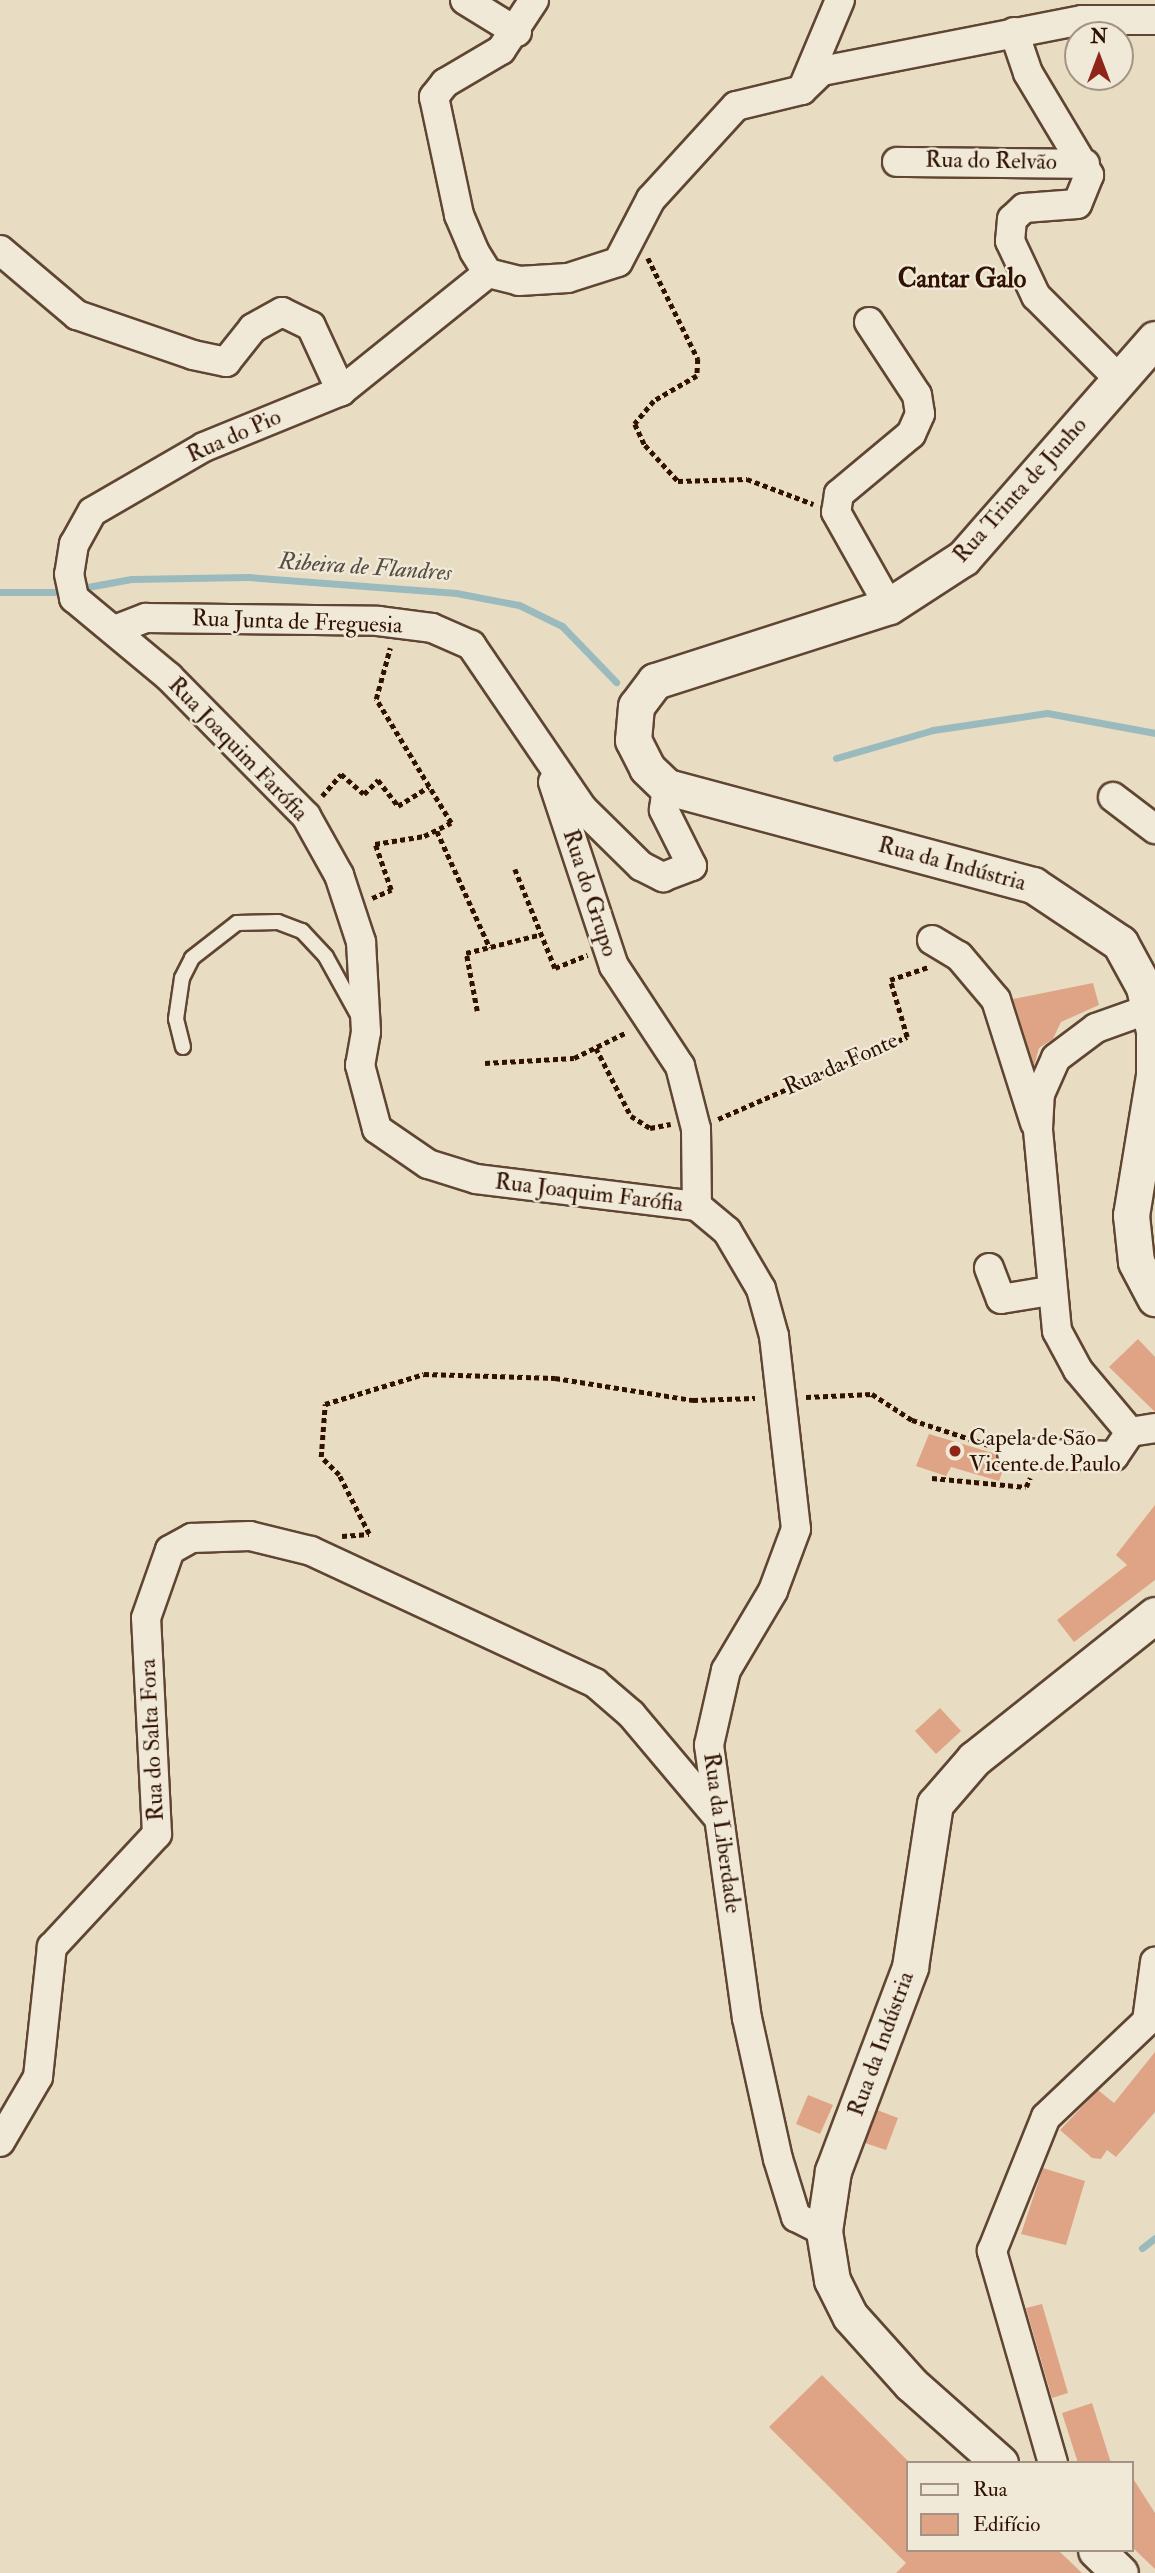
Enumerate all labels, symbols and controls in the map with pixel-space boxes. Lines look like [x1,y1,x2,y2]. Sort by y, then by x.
north arrow [1064,21,1134,91]
text: N [1090,25,1108,49]
street label: Rua do Relvão [925,146,1057,176]
district label: Cantar Galo [898,264,1026,296]
street label: Rua do Pio [183,403,285,469]
street label: Rua Trinta de Junho [947,411,1093,569]
water label: Ribeira de Flandres [277,547,453,587]
street label: Rua Junta de Freguesia [191,605,403,639]
street label: Rua Joaquim Farófia [162,671,314,827]
street label: Rua do Grupo [556,826,624,960]
street label: Rua da Indústria [875,831,1029,897]
street label: Rua da Fonte [780,1027,902,1101]
street label: Rua Joaquim Farófia [493,1168,685,1218]
place label: Capela de São Vicente de Paulo [969,1424,1121,1478]
marker: Capela de São Vicente de Paulo [947,1443,963,1459]
street label: Rua do Salta Fora [134,1658,170,1822]
street label: Rua da Liberdade [697,1751,747,1915]
street label: Rua da Indústria [842,1968,920,2120]
legend [906,2461,1134,2552]
text: Rua [973,2476,1007,2503]
text: Edifício [973,2511,1040,2538]

